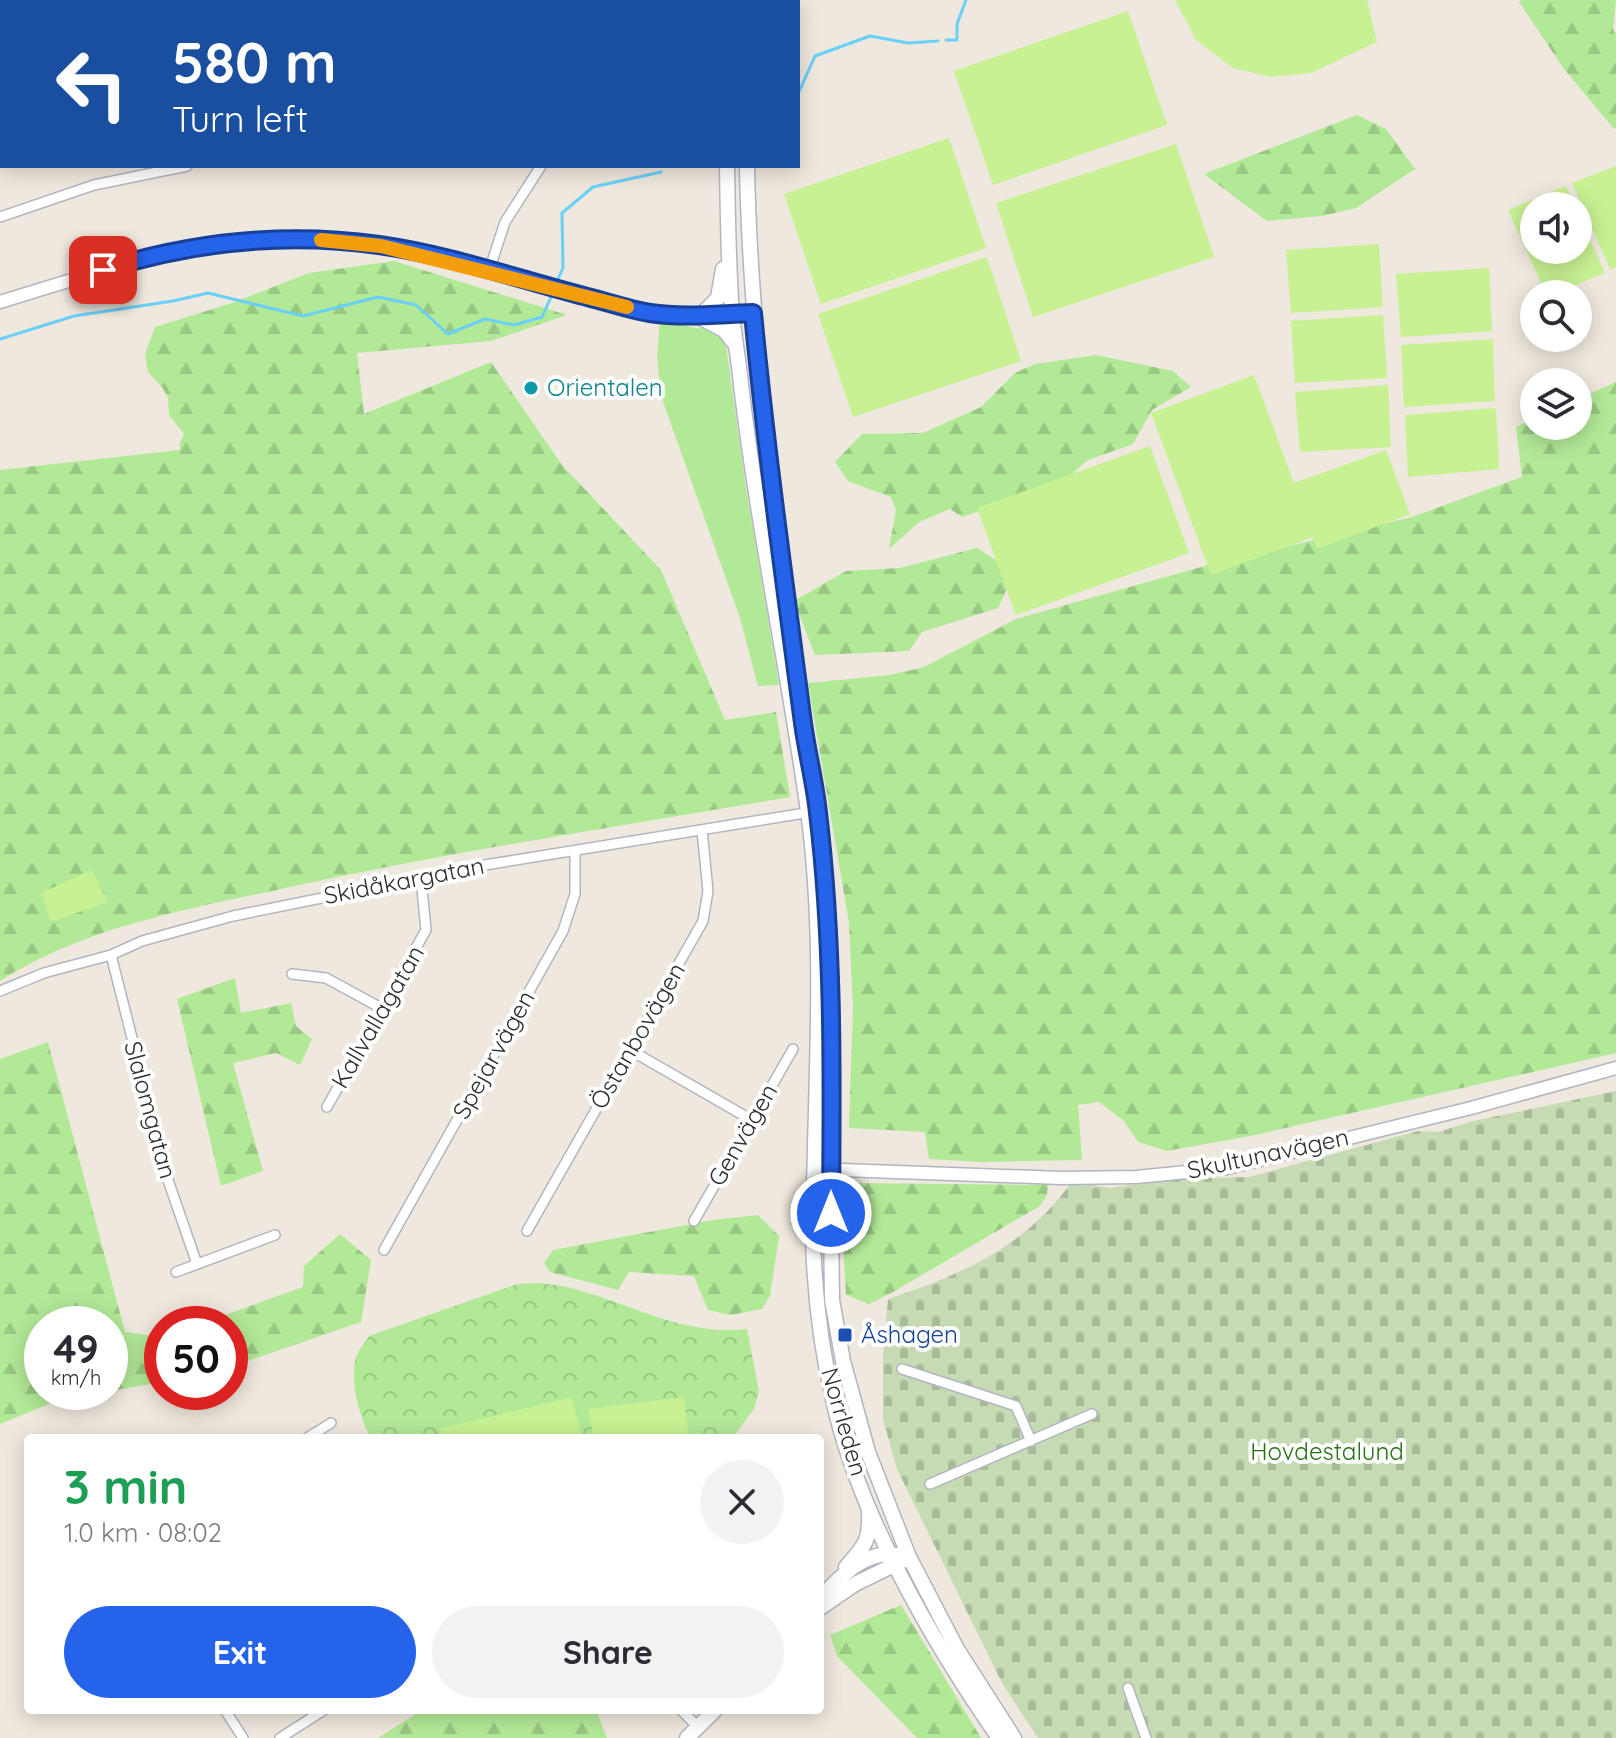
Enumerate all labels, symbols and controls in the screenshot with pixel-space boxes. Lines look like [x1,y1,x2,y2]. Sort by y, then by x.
text: 580 m [172,27,337,97]
icon: left [40,32,144,136]
text: Turn left [172,96,308,141]
map controls [1520,192,1592,440]
button: sound [1520,192,1592,264]
pin [69,236,137,304]
icon: arrive [81,248,125,292]
button: search [1520,280,1592,352]
button: layers [1520,368,1592,440]
place label: Orientalen [547,372,663,402]
marker: Orientalen [522,379,540,397]
street label: Skidåkargatan [321,850,487,910]
street label: Kallvallagatan [324,940,430,1093]
street label: Östanbovägen [583,957,691,1114]
street label: Spejarvägen [446,985,541,1124]
street label: Slalomgatan [118,1038,184,1182]
street label: Genvägen [701,1078,783,1191]
street label: Skultunavägen [1184,1121,1351,1185]
position arrow [789,1171,873,1255]
speed limit sign: 50 [144,1306,248,1410]
place label: Åshagen [861,1319,958,1349]
text: 49 [53,1323,99,1373]
marker: Åshagen [836,1326,854,1344]
street label: Norrleden [815,1364,875,1479]
text: km/h [51,1365,101,1390]
park label: Hovdestalund [1250,1436,1404,1466]
text: 3 min [64,1456,187,1516]
button: close [700,1460,784,1544]
text: 1.0 km · 08:02 [64,1516,222,1549]
button: Exit [64,1606,416,1698]
button: Share [432,1606,784,1698]

